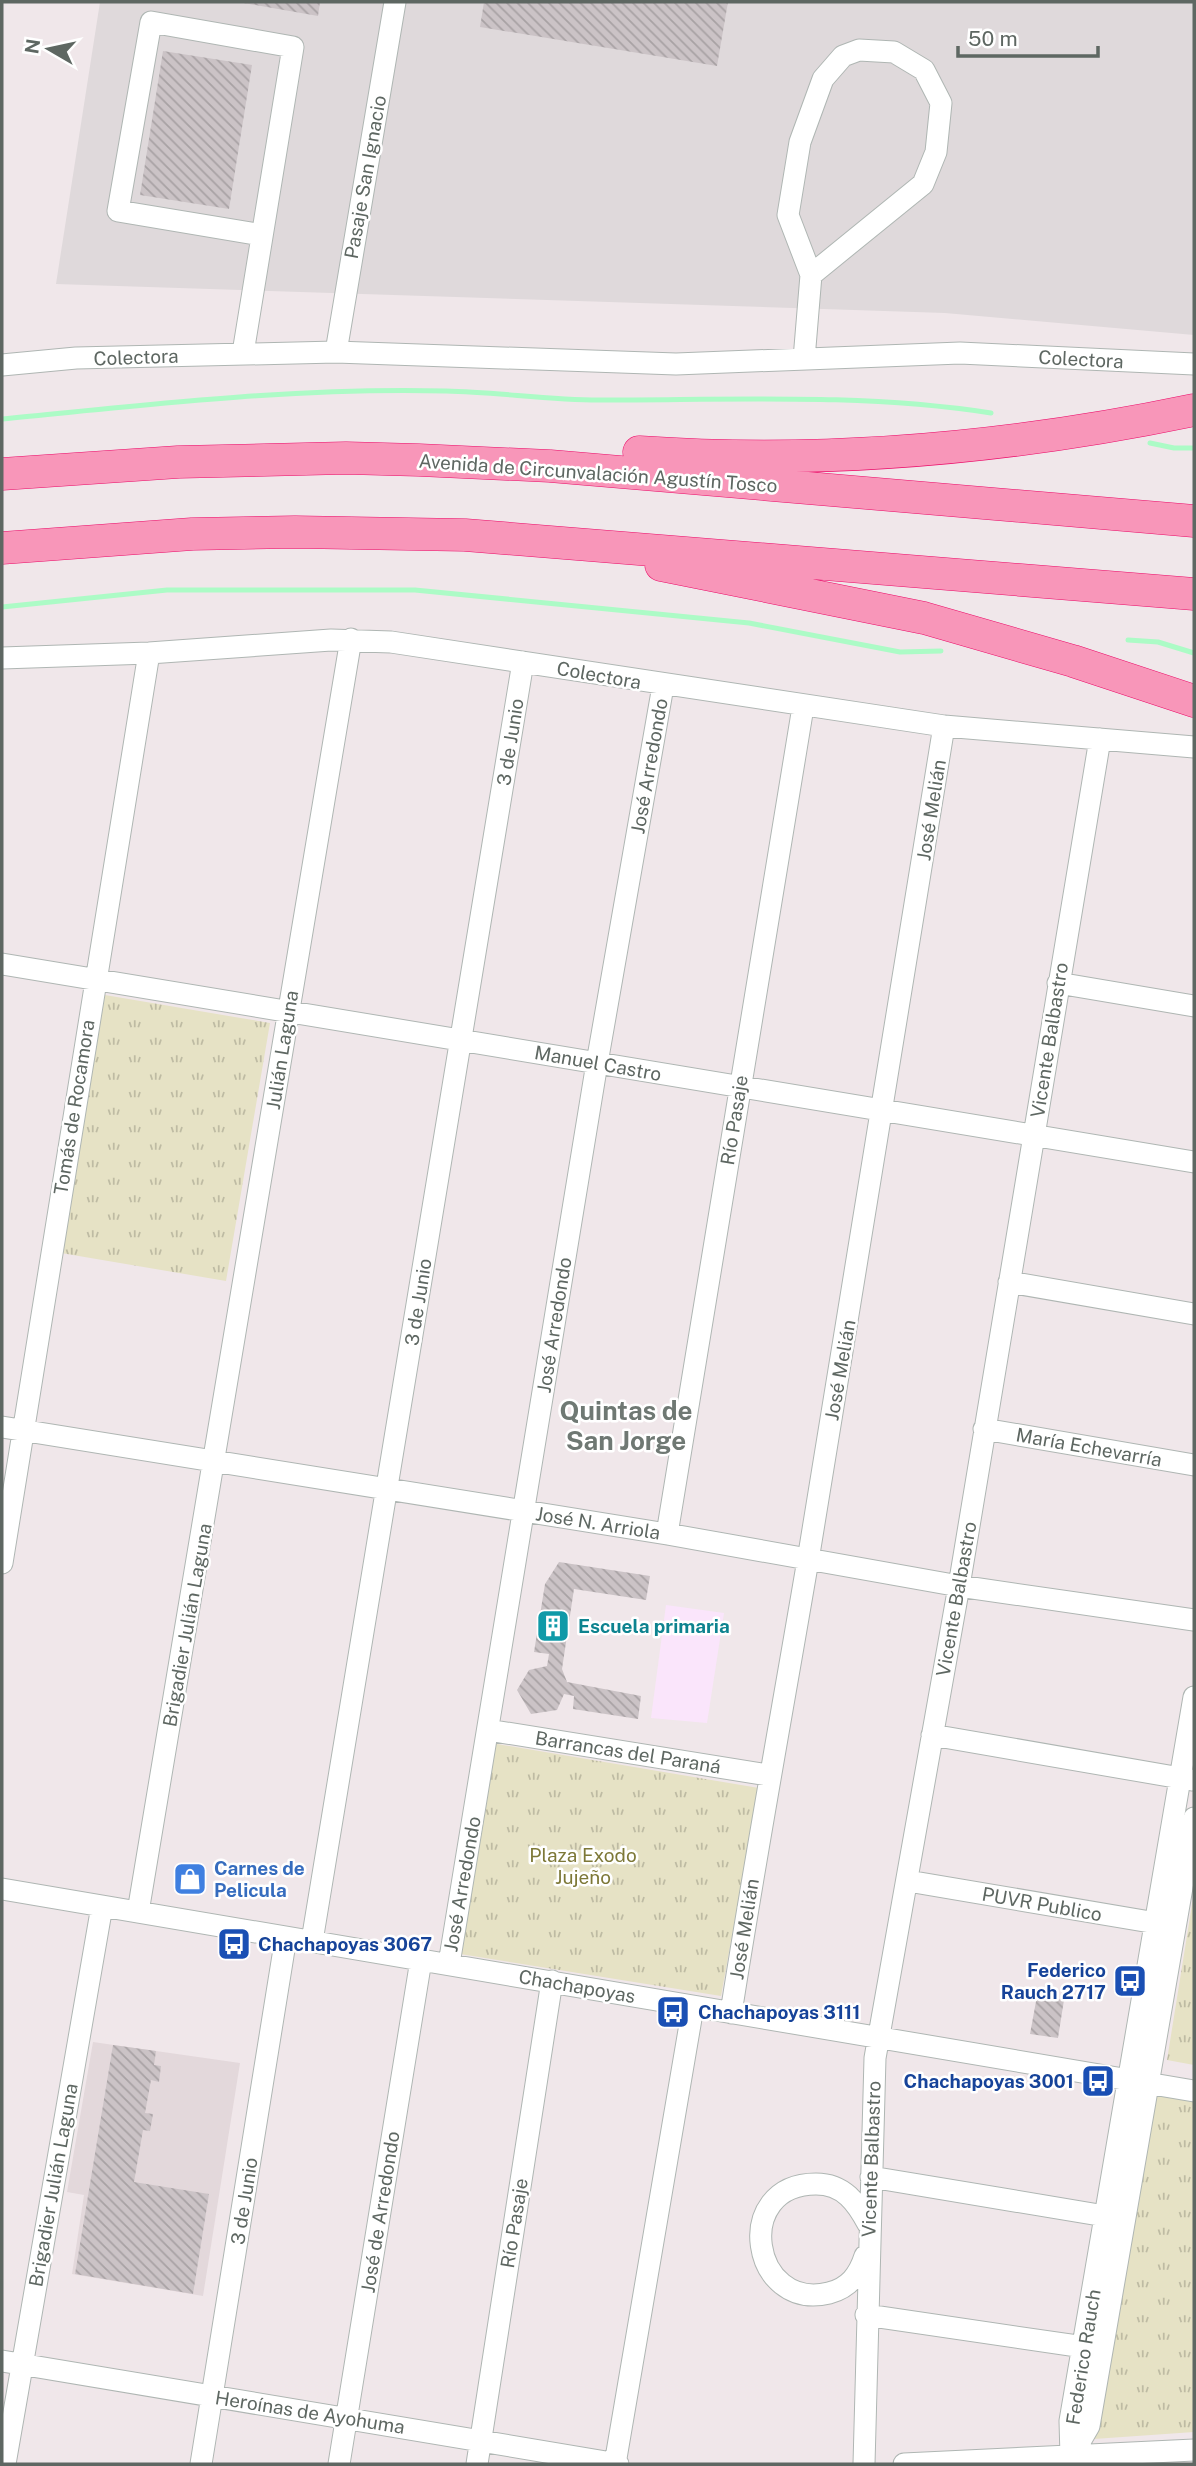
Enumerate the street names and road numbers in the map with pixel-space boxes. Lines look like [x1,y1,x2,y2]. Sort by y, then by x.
street label: Pasaje San Ignacio [340,94,390,260]
street label: Colectora [93,345,179,369]
street label: Colectora [1038,346,1124,372]
street label: Avenida de Circunvalación Agustín Tosco [418,449,778,497]
street label: Colectora [555,657,643,693]
street label: 3 de Junio [492,697,528,787]
street label: José Arredondo [626,697,672,835]
street label: José Melián [912,758,950,862]
street label: Vicente Balbastro [1026,961,1072,1119]
street label: Julián Laguna [262,989,302,1111]
street label: Tomás de Rocamora [49,1018,99,1196]
street label: Manuel Castro [533,1041,663,1085]
street label: Río Pasaje [716,1073,752,1167]
street label: José Arredondo [532,1256,576,1394]
street label: 3 de Junio [400,1257,436,1347]
street label: José Melián [820,1318,860,1422]
street label: María Echevarría [1014,1423,1164,1471]
street label: José N. Arriola [534,1502,662,1544]
street label: Vicente Balbastro [932,1520,980,1678]
street label: Brigadier Julián Laguna [158,1522,216,1728]
street label: Barrancas del Paraná [534,1726,722,1778]
street label: José Arredondo [439,1815,485,1953]
street label: José Melián [725,1877,763,1981]
street label: PUVR Publico [980,1883,1104,1925]
street label: Chachapoyas [517,1965,637,2007]
street label: Vicente Balbastro [857,2080,885,2238]
street label: Brigadier Julián Laguna [24,2082,82,2288]
street label: José de Arredondo [356,2130,404,2294]
street label: 3 de Junio [226,2156,262,2246]
street label: Río Pasaje [496,2176,532,2270]
street label: Federico Rauch [1061,2288,1105,2426]
street label: Heroínas de Ayohuma [214,2386,406,2438]

